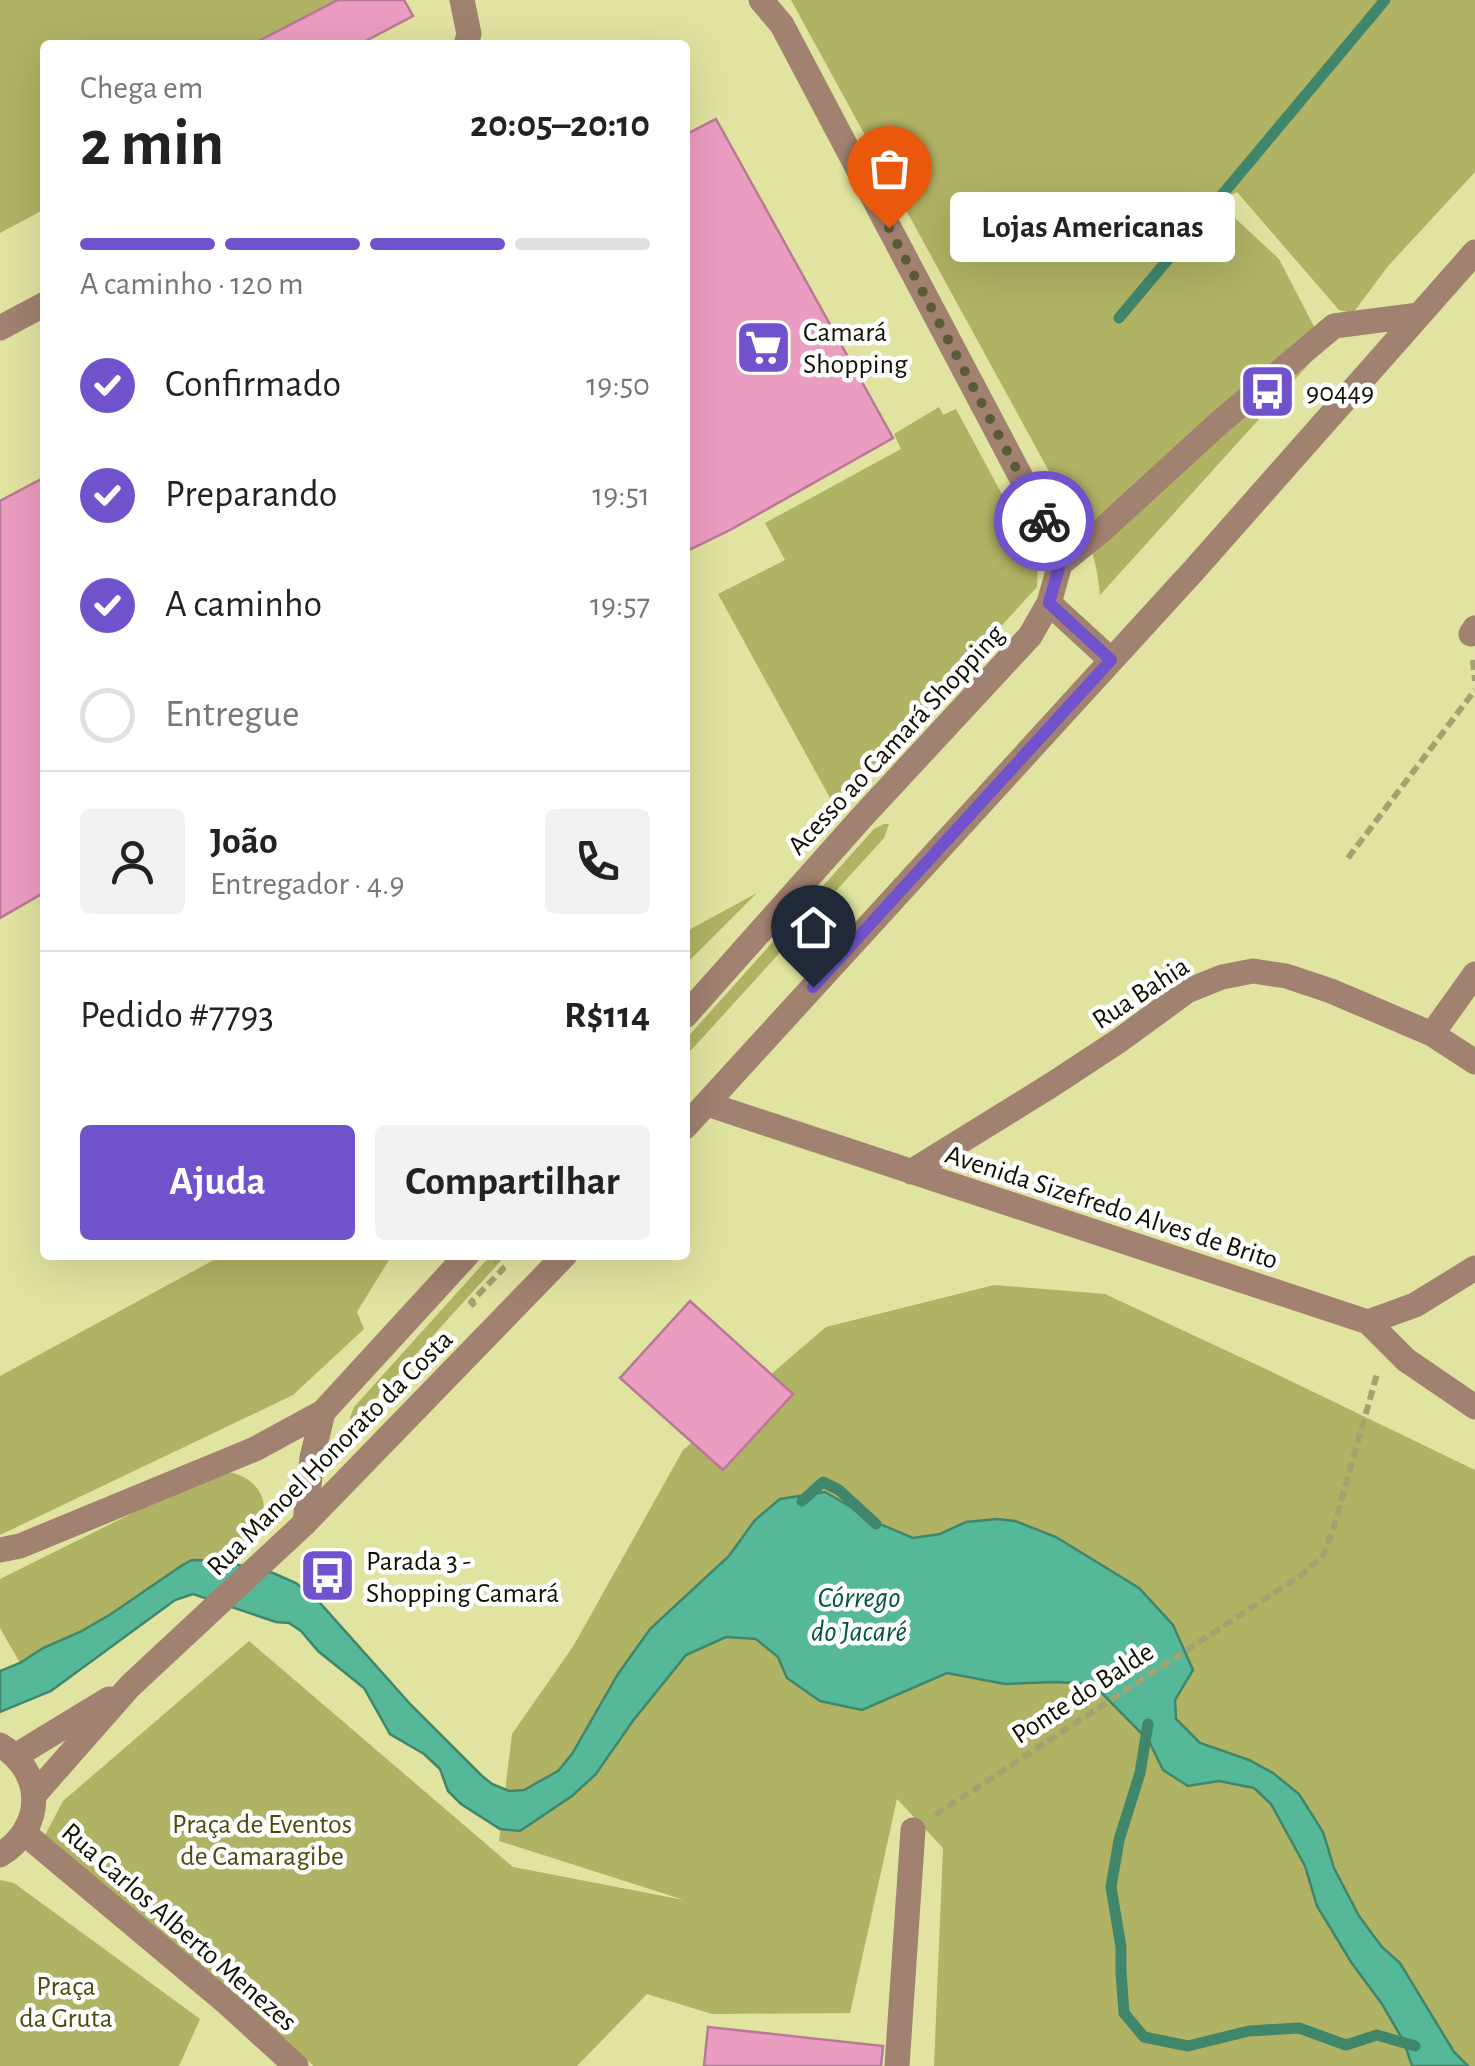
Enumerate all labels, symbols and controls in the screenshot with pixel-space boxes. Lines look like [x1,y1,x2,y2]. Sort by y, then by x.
text: Chega em [80,72,203,104]
text: 20:05–20:10 [470,106,650,144]
text: 2 min [80,112,224,177]
pin [847,126,932,229]
icon: bag [862,141,917,196]
callout: Lojas Americanas [949,193,1234,263]
text: Lojas Americanas [981,211,1204,243]
text: A caminho · 120 m [80,268,304,300]
supermarket icon: Camará Shopping [734,317,794,377]
place label: Camará Shopping [803,319,908,379]
icon: check [80,358,135,413]
bus stop icon: 90449 [1237,361,1297,421]
text: Confirmado [165,366,341,404]
text: 19:50 [586,369,650,401]
place label: 90449 [1306,379,1374,407]
icon: check [80,468,135,523]
courier [994,471,1094,571]
text: Preparando [165,476,338,514]
text: 19:51 [592,479,650,511]
icon: bike [1017,494,1072,549]
icon: check [80,578,135,633]
text: A caminho [165,586,322,624]
text: 19:57 [590,589,650,621]
street label: Acesso ao Camará Shopping [783,620,1010,861]
text: Entregue [165,696,299,734]
button: person [80,809,185,914]
button: phone [545,809,650,914]
text: João [210,823,278,861]
text: Entregador · 4.9 [210,868,404,900]
pin [771,885,856,988]
icon: home [786,900,841,955]
street label: Rua Bahia [1088,952,1194,1035]
text: Pedido #7793 [80,997,274,1035]
text: R$114 [564,997,650,1035]
button: Ajuda [80,1125,355,1240]
button: Compartilhar [375,1125,650,1240]
street label: Avenida Sizefredo Alves de Brito [942,1141,1281,1275]
street label: Rua Manoel Honorato da Costa [202,1325,459,1582]
bus stop icon: Parada 3 - Shopping Camará [297,1546,357,1606]
place label: Parada 3 - Shopping Camará [366,1548,559,1608]
water label: Córrego do Jacaré [811,1583,907,1647]
street label: Ponte do Balde [1007,1638,1159,1750]
park label: Praça de Eventos de Camaragibe [172,1811,352,1871]
street label: Rua Carlos Alberto Menezes [56,1818,302,2037]
park label: Praça da Gruta [19,1973,113,2033]

